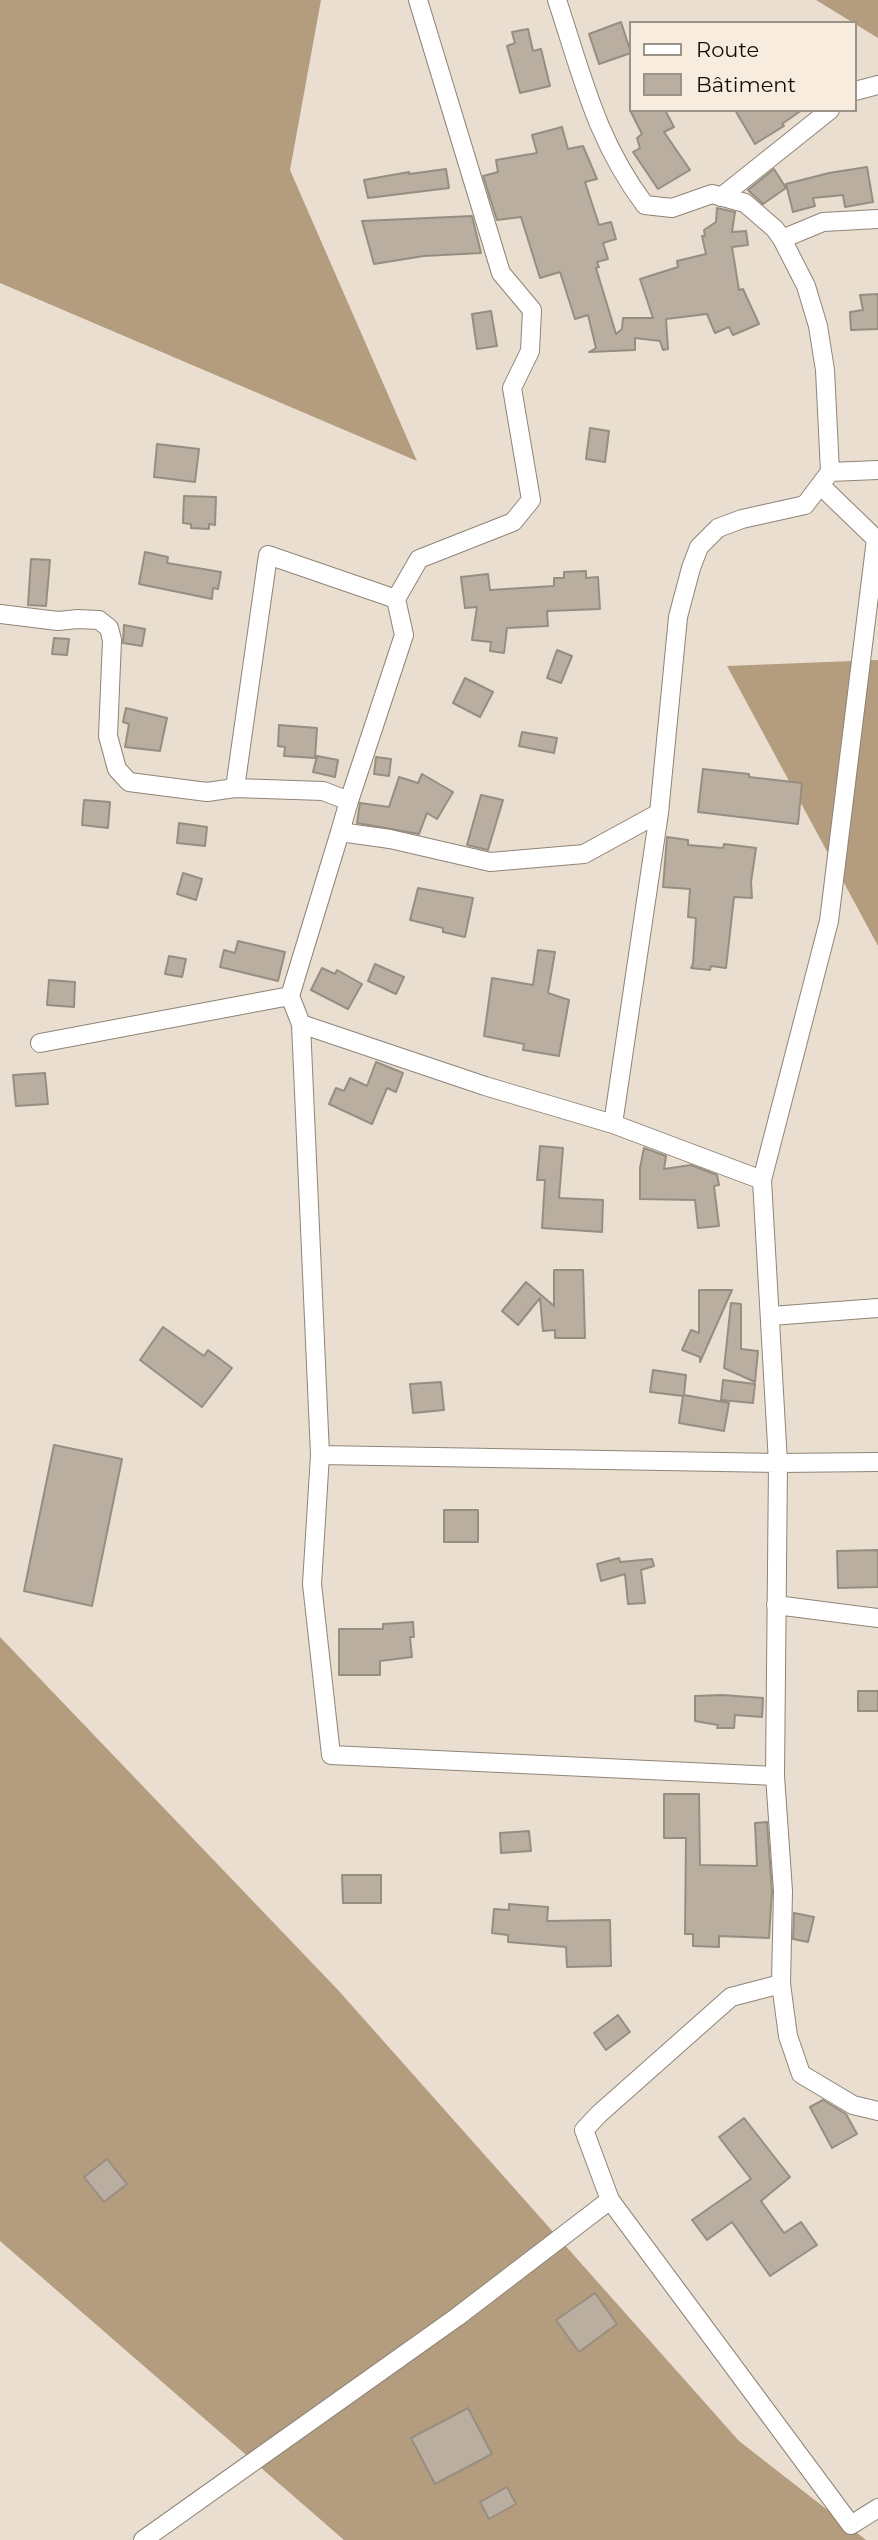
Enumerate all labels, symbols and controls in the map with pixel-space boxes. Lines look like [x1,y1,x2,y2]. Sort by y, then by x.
legend [630,21,857,112]
text: Route [696,37,759,62]
text: Bâtiment [696,72,796,97]

